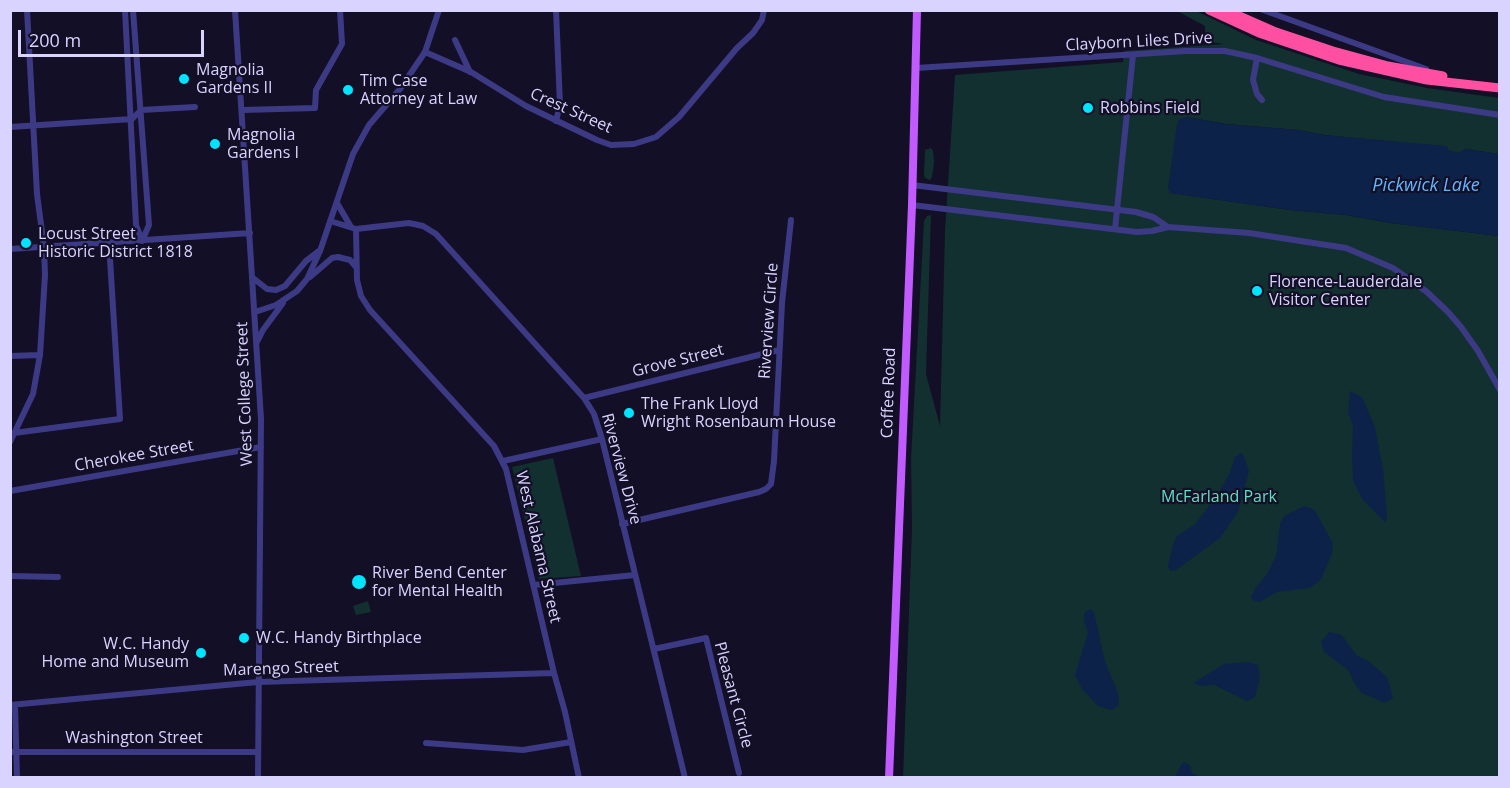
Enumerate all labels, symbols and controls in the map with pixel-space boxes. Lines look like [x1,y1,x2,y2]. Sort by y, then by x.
scale bar [21,18,207,56]
text: 200 m [29,28,81,52]
street label: Clayborn Liles Drive [1065,29,1213,55]
place label: Magnolia Gardens II [196,60,272,98]
place label: Tim Case Attorney at Law [360,71,477,109]
marker: Magnolia Gardens II [177,72,191,86]
marker: Tim Case Attorney at Law [341,83,355,97]
street label: Crest Street [527,84,615,138]
place label: Robbins Field [1100,98,1200,118]
marker: Robbins Field [1081,101,1095,115]
place label: Magnolia Gardens I [227,125,299,163]
marker: Magnolia Gardens I [208,137,222,151]
water label: Pickwick Lake [1372,175,1480,197]
place label: Locust Street Historic District 1818 [38,224,193,262]
marker: Locust Street Historic District 1818 [19,236,33,250]
street label: Riverview Circle [755,262,783,380]
place label: Florence-Lauderdale Visitor Center [1269,272,1422,310]
marker: Florence-Lauderdale Visitor Center [1250,284,1264,298]
street label: West College Street [233,321,257,467]
street label: Grove Street [630,340,726,382]
street label: Coffee Road [878,347,900,439]
place label: The Frank Lloyd Wright Rosenbaum House [641,394,836,432]
marker: The Frank Lloyd Wright Rosenbaum House [622,406,636,420]
street label: Riverview Drive [597,411,645,527]
street label: Cherokee Street [73,436,195,476]
street label: West Alabama Street [511,469,565,625]
park label: McFarland Park [1161,487,1277,507]
place label: River Bend Center for Mental Health [372,563,507,601]
marker: River Bend Center for Mental Health [350,573,368,591]
place label: W.C. Handy Birthplace [256,628,422,648]
marker: W.C. Handy Birthplace [237,631,251,645]
place label: W.C. Handy Home and Museum [42,634,189,672]
street label: Pleasant Circle [710,640,756,750]
marker: W.C. Handy Home and Museum [194,646,208,660]
street label: Marengo Street [223,657,339,681]
street label: Washington Street [65,728,203,748]

